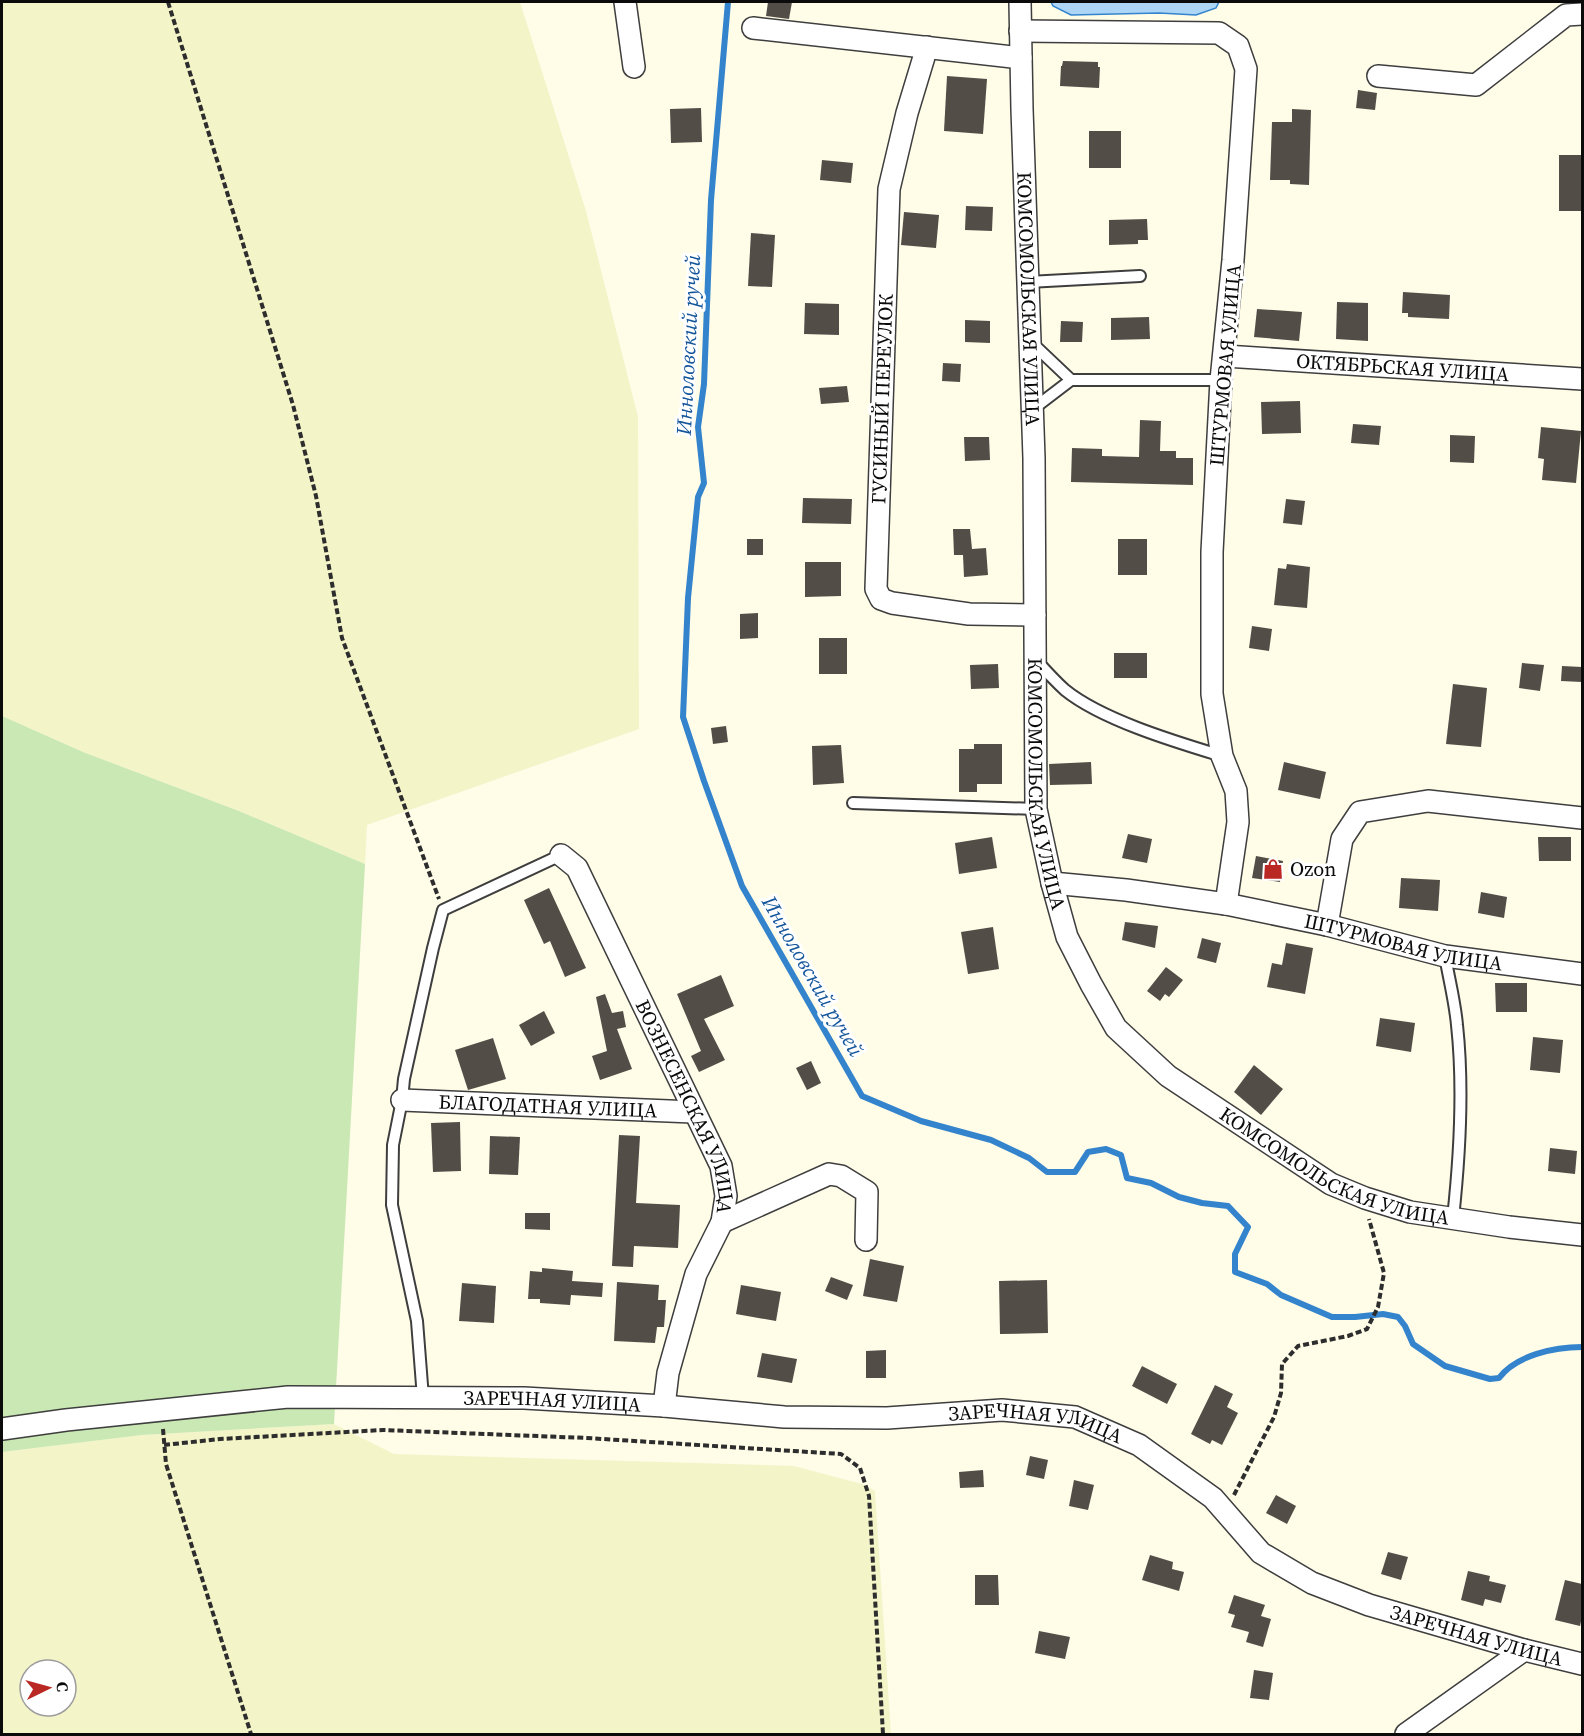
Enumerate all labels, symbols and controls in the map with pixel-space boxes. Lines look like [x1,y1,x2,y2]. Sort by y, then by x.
street label: КОМСОМОЛЬСКАЯ УЛИЦА [1010,171,1047,427]
water label: Инноловский ручей [669,254,707,437]
street label: ШТУРМОВАЯ УЛИЦА [1202,262,1248,467]
street label: ГУСИНЫЙ ПЕРЕУЛОК [864,293,900,504]
street label: ОКТЯБРЬСКАЯ УЛИЦА [1295,347,1511,388]
street label: КОМСОМОЛЬСКАЯ УЛИЦА [1021,658,1073,914]
place label: Ozon [1290,855,1336,883]
shop icon: Ozon [1261,857,1285,881]
water label: Инноловский ручей [755,889,871,1062]
street label: ШТУРМОВАЯ УЛИЦА [1302,907,1505,977]
street label: ВОЗНЕСЕНСКАЯ УЛИЦА [629,995,741,1216]
street label: БЛАГОДАТНАЯ УЛИЦА [438,1088,659,1125]
street label: КОМСОМОЛЬСКАЯ УЛИЦА [1214,1100,1452,1232]
street label: ЗАРЕЧНАЯ УЛИЦА [463,1384,643,1419]
street label: ЗАРЕЧНАЯ УЛИЦА [947,1395,1128,1450]
street label: ЗАРЕЧНАЯ УЛИЦА [1387,1598,1566,1673]
north arrow [18,1658,78,1718]
text: С [52,1681,74,1693]

